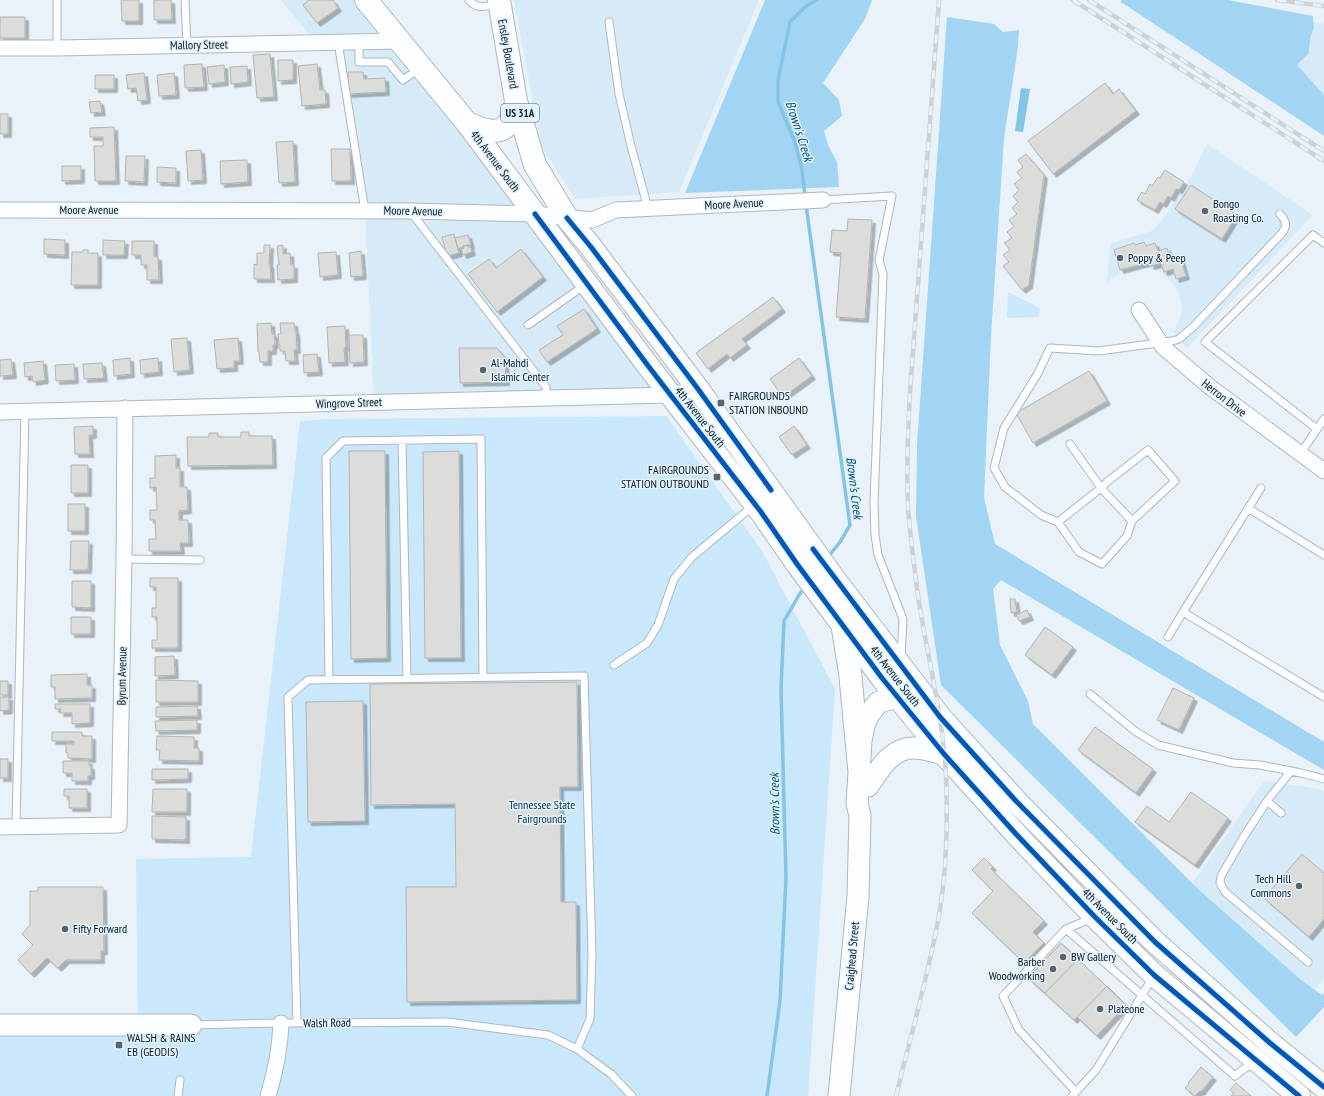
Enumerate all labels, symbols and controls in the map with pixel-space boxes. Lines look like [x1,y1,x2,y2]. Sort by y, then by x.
street label: Ensley Boulevard [495,18,522,90]
street label: Mallory Street [170,36,229,53]
water label: Brown's Creek [782,99,818,165]
road number: US 31A [501,104,539,122]
street label: 4th Avenue South [467,127,523,194]
street label: Moore Avenue [704,194,764,213]
place label: Bongo Roasting Co. [1213,196,1264,225]
street label: Moore Avenue [60,202,118,217]
street label: Moore Avenue [383,202,443,219]
marker: Bongo Roasting Co. [1200,206,1210,216]
place label: Poppy & Peep [1128,250,1186,265]
marker: Poppy & Peep [1115,253,1125,263]
place label: Al-Mahdi Islamic Center [491,355,550,384]
marker: Al-Mahdi Islamic Center [478,365,488,375]
street label: Herron Drive [1199,375,1250,420]
street label: 4th Avenue South [672,383,729,450]
place label: FAIRGROUNDS STATION INBOUND [729,388,808,417]
street label: Wingrove Street [316,394,383,411]
marker: FAIRGROUNDS STATION INBOUND [716,398,726,408]
water label: Brown's Creek [842,456,867,522]
place label: FAIRGROUNDS STATION OUTBOUND [621,462,709,491]
marker: FAIRGROUNDS STATION OUTBOUND [712,472,722,482]
street label: 4th Avenue South [867,642,924,709]
street label: Byrum Avenue [113,646,130,706]
water label: Brown's Creek [765,771,784,835]
park label: Tennessee State Fairgrounds [509,797,575,826]
place label: Tech Hill Commons [1251,871,1291,900]
marker: Tech Hill Commons [1294,881,1304,891]
street label: 4th Avenue South [1079,884,1142,947]
street label: Craighead Street [841,920,862,991]
place label: Fifty Forward [73,921,127,936]
marker: Fifty Forward [60,924,70,934]
place label: BW Gallery [1071,949,1117,964]
marker: BW Gallery [1058,952,1068,962]
place label: Barber Woodworking [989,954,1046,983]
marker: Barber Woodworking [1048,964,1058,974]
place label: Plateone [1108,1001,1145,1016]
marker: Plateone [1095,1004,1105,1014]
street label: Walsh Road [303,1015,351,1030]
place label: WALSH & RAINS EB (GEODIS) [127,1030,196,1059]
marker: WALSH & RAINS EB (GEODIS) [114,1040,124,1050]

